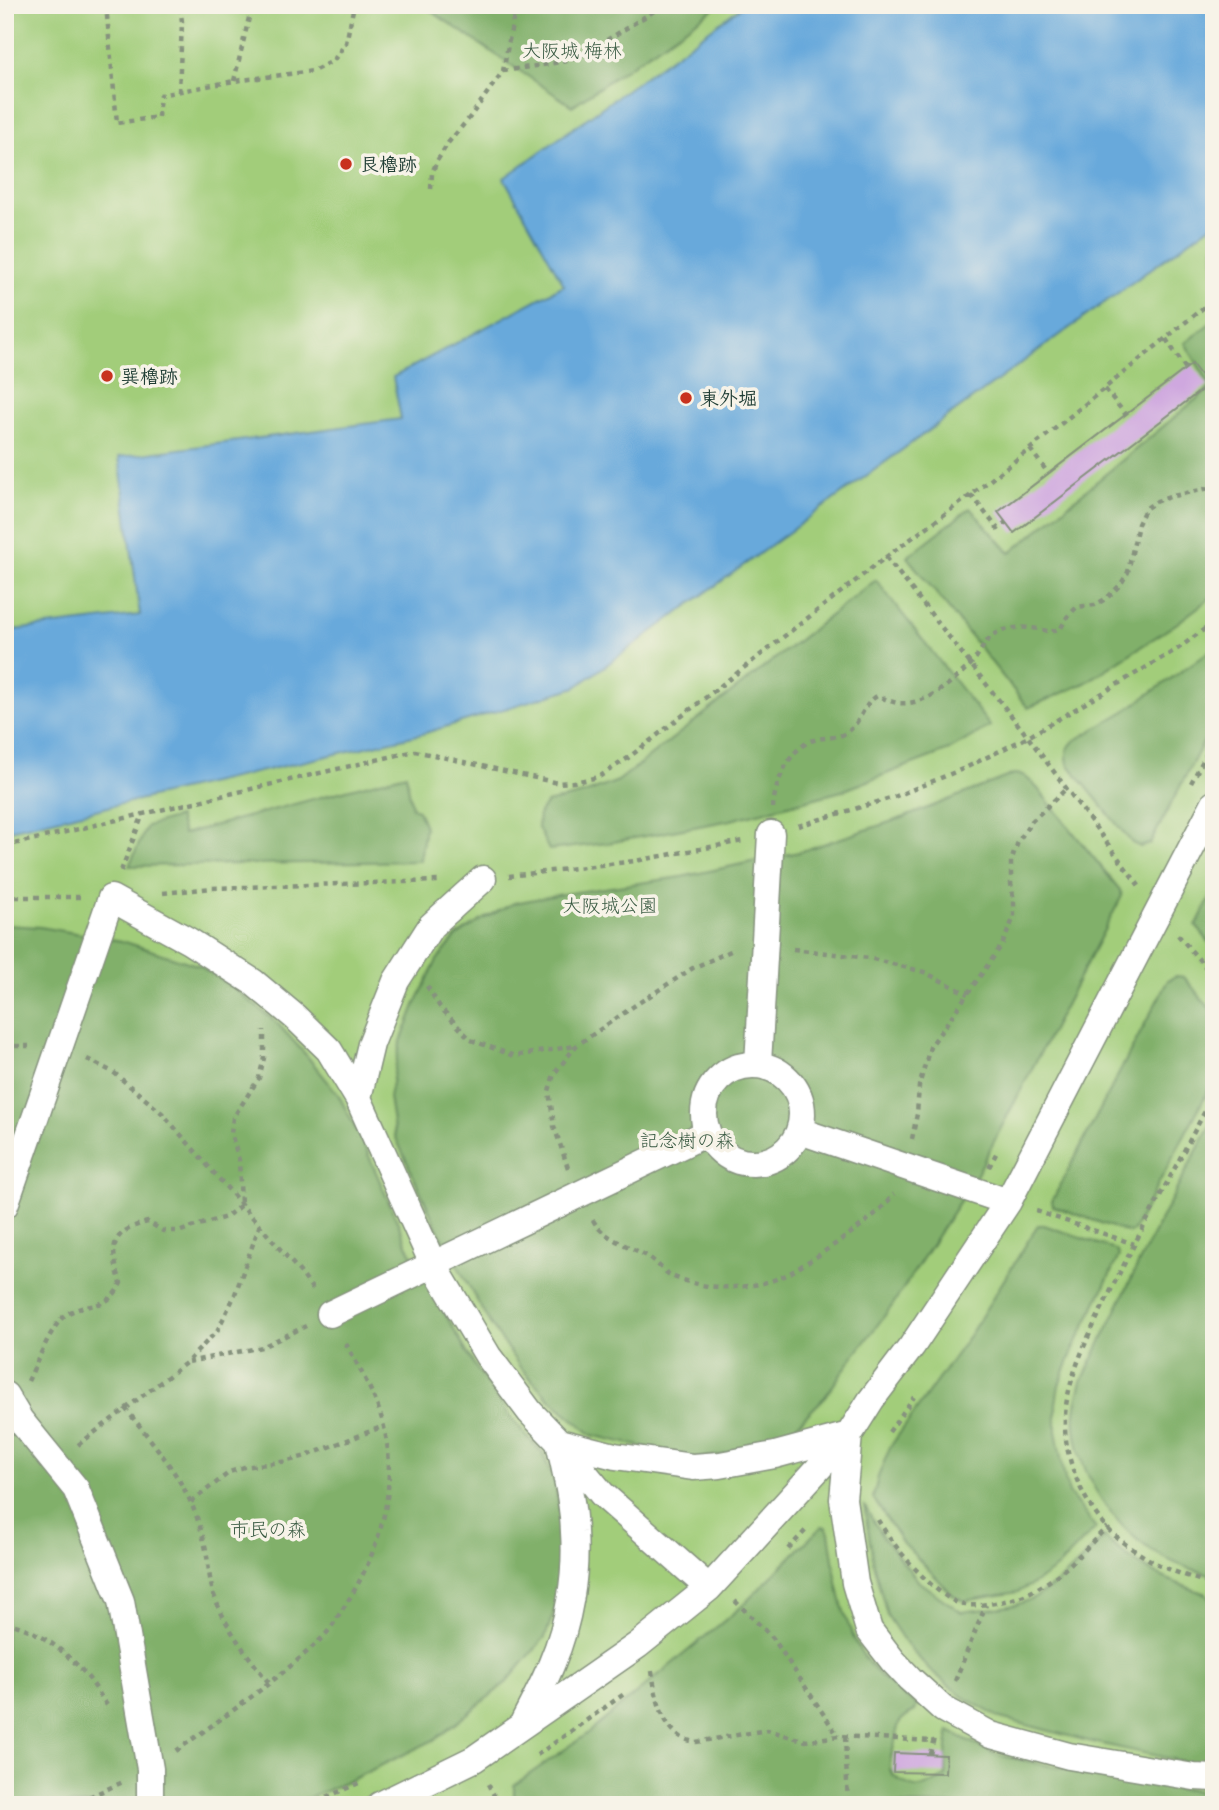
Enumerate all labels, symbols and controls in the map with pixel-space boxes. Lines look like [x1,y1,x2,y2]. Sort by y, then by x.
park label: 大阪城 梅林 [522,40,622,63]
place label: 艮櫓跡 [360,154,417,177]
marker: 艮櫓跡 [338,156,354,172]
place label: 巽櫓跡 [121,366,178,389]
marker: 巽櫓跡 [99,368,115,384]
place label: 東外堀 [700,388,757,411]
marker: 東外堀 [678,390,694,406]
park label: 大阪城公園 [562,895,658,918]
park label: 記念樹の森 [639,1130,735,1153]
park label: 市民の森 [230,1519,306,1542]

